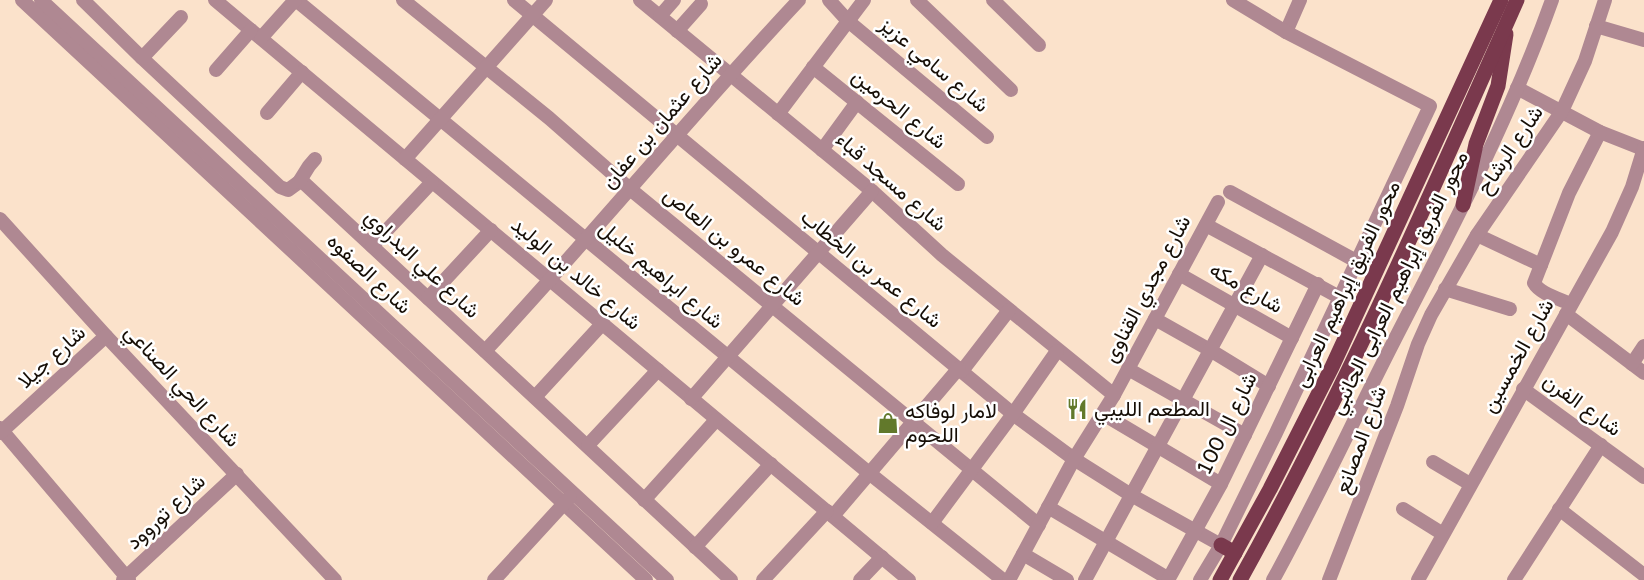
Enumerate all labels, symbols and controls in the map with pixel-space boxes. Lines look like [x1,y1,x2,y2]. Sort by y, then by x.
street label: شارع سامي عزيز [871,11,994,121]
street label: شارع عثمان بن عفان [596,48,728,194]
street label: شارع الحرمين [846,63,951,155]
street label: شارع الرشاح [1471,101,1549,199]
street label: شارع مسجد قباء [830,127,951,238]
street label: محور الفريق إبراهيم العرابى الجانبي [1324,147,1474,419]
street label: محور الفريق إبراهيم العرابى [1288,177,1406,391]
street label: شارع عمرو بن العاص [658,182,810,312]
street label: شارع علي البدراوي [356,204,485,327]
street label: شارع عمر بن الخطاب [795,204,947,334]
street label: شارع مجدي القناوى [1098,211,1200,369]
street label: شارع خالد بن الوليد [505,212,646,336]
street label: شارع ابراهيم خليل [593,216,728,335]
street label: شارع الصفوه [321,229,416,320]
street label: شارع مكه [1204,257,1287,320]
street label: شارع الخمسين [1476,295,1560,418]
street label: شارع جيلا [13,320,92,394]
street label: شارع الحي الصناعي [116,320,245,455]
street label: شارع الفرن [1537,368,1626,443]
street label: شارع ال 100 [1191,369,1263,480]
street label: شارع المصانع [1330,383,1393,498]
restaurant icon: المطعم الليبي [1065,397,1089,421]
place label: المطعم الليبي [1094,397,1210,426]
place label: لامار لوفاكه اللحوم [905,399,997,449]
shop icon: لامار لوفاكه اللحوم [876,411,900,435]
street label: شارع توروود [121,469,211,556]

